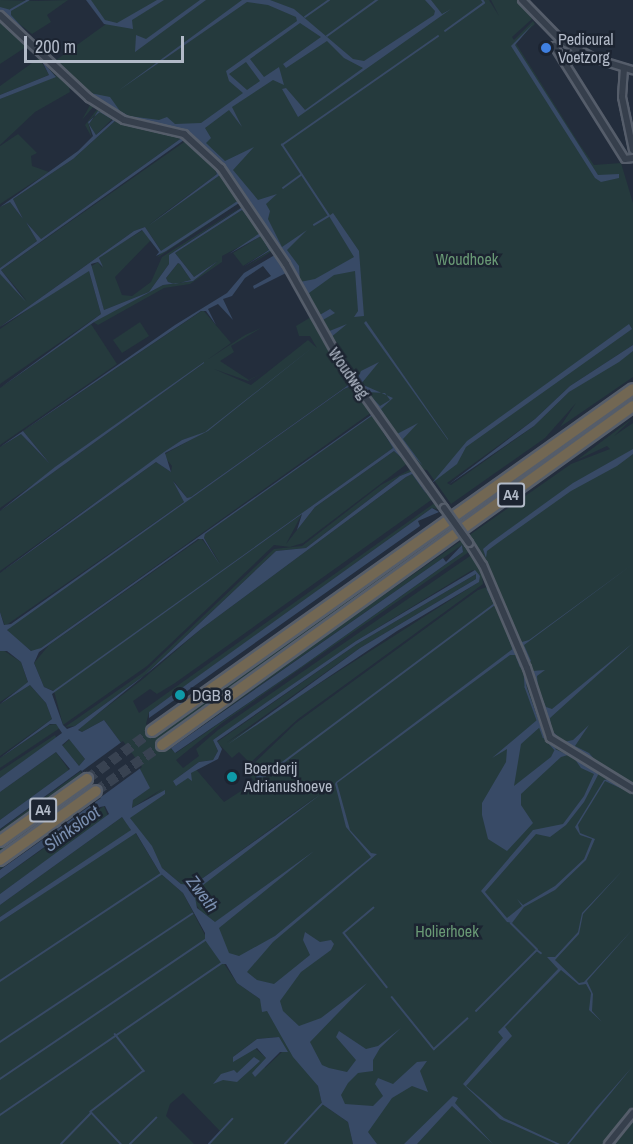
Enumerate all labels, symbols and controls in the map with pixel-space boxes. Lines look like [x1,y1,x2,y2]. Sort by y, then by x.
scale bar [27,24,188,62]
place label: Pedicural Voetzorg [558,29,613,67]
text: 200 m [35,34,76,59]
marker: Pedicural Voetzorg [539,41,553,55]
park label: Woudhoek [436,249,498,269]
street label: Woudweg [324,344,374,402]
road number: A4 [496,483,526,507]
place label: DGB 8 [192,685,231,705]
marker: DGB 8 [173,688,187,702]
place label: Boerderij Adrianushoeve [244,758,332,796]
marker: Boerderij Adrianushoeve [225,770,239,784]
road number: A4 [28,798,58,822]
water label: Slinksloot [40,801,104,857]
water label: Zweth [181,871,223,917]
park label: Holierhoek [415,921,479,941]

